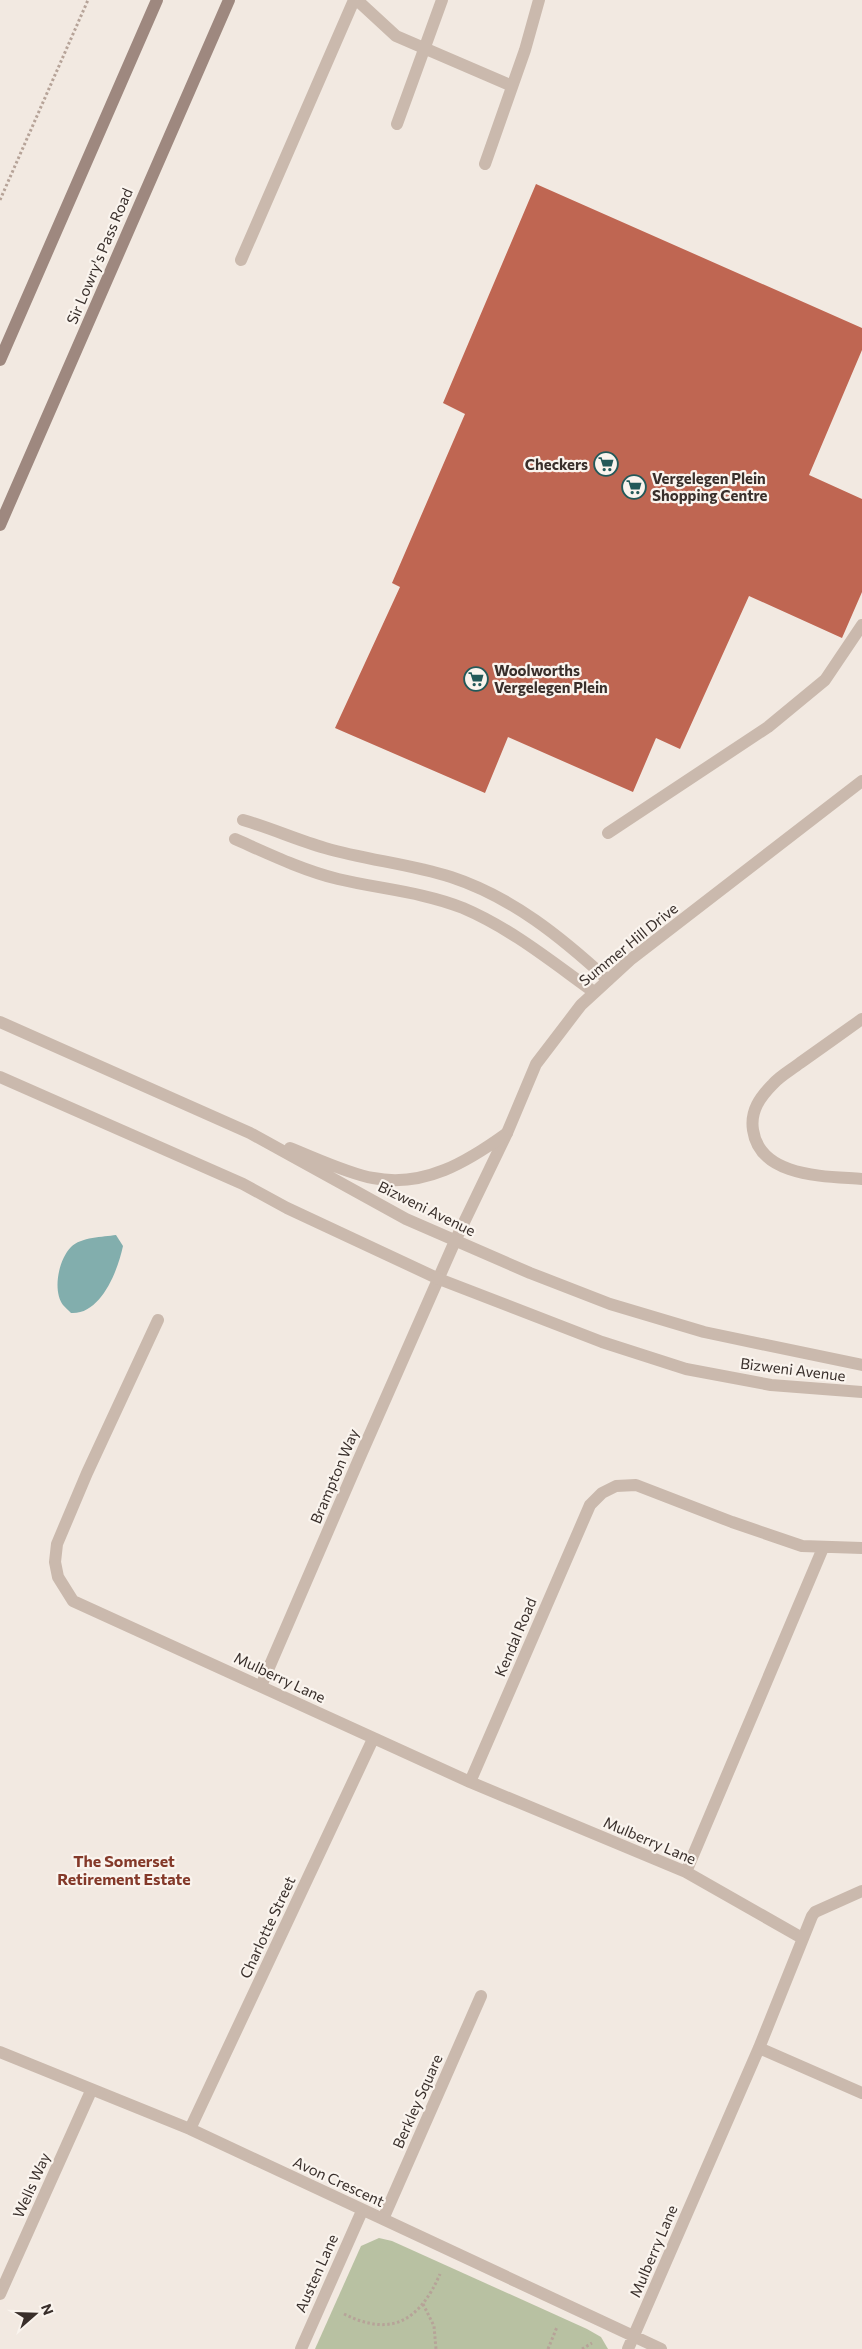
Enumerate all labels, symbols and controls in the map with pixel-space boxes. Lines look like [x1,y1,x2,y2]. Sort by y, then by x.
street label: Sir Lowry's Pass Road [62,185,136,327]
supermarket icon: Checkers [593,451,619,477]
place label: Checkers [525,455,588,473]
place label: Vergelegen Plein Shopping Centre [652,469,768,504]
supermarket icon: Vergelegen Plein Shopping Centre [621,474,647,500]
place label: Woolworths Vergelegen Plein [494,661,608,696]
supermarket icon: Woolworths Vergelegen Plein [463,666,489,692]
street label: Summer Hill Drive [575,899,681,989]
street label: Bizweni Avenue [375,1177,479,1239]
street label: Bizweni Avenue [739,1354,847,1384]
street label: Brampton Way [306,1425,362,1526]
street label: Kendal Road [490,1595,540,1679]
street label: Mulberry Lane [231,1648,329,1706]
street label: Mulberry Lane [601,1812,699,1868]
district label: The Somerset Retirement Estate [57,1851,191,1888]
street label: Charlotte Street [235,1873,299,1981]
street label: Berkley Square [388,2051,446,2151]
street label: Wells Way [9,2149,53,2220]
street label: Avon Crescent [291,2152,387,2210]
street label: Mulberry Lane [625,2202,681,2300]
street label: Austen Lane [291,2231,341,2315]
north arrow [10,2289,60,2339]
text: N [38,2302,57,2317]

